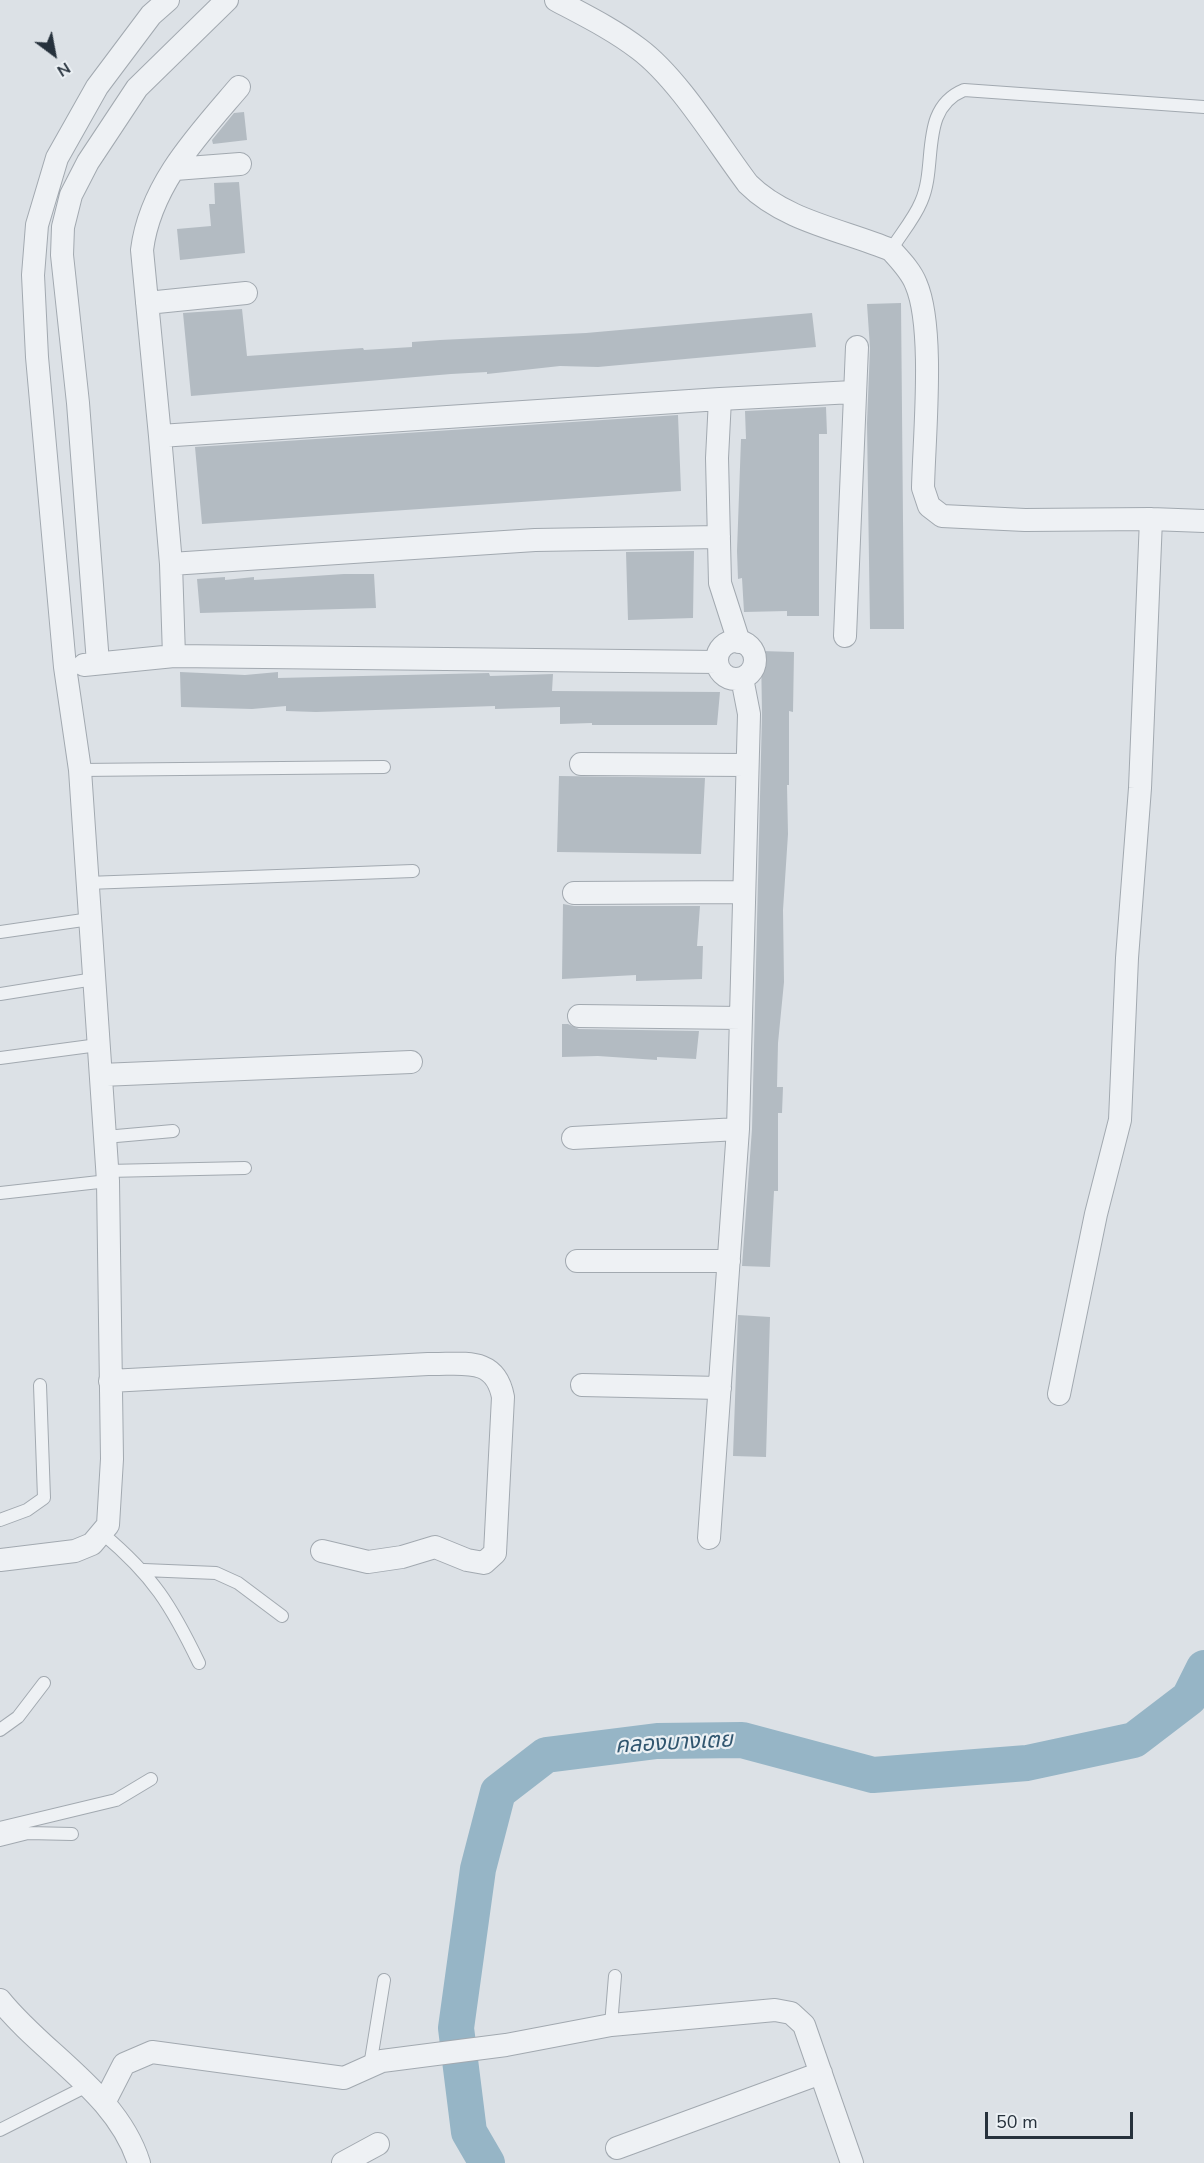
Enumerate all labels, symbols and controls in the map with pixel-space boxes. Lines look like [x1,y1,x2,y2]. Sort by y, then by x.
north arrow [24,24,84,84]
text: N [53,57,74,82]
water label: คลองบางเตย [614,1728,734,1760]
scale bar [988,2100,1136,2138]
text: 50 m [996,2110,1038,2134]

